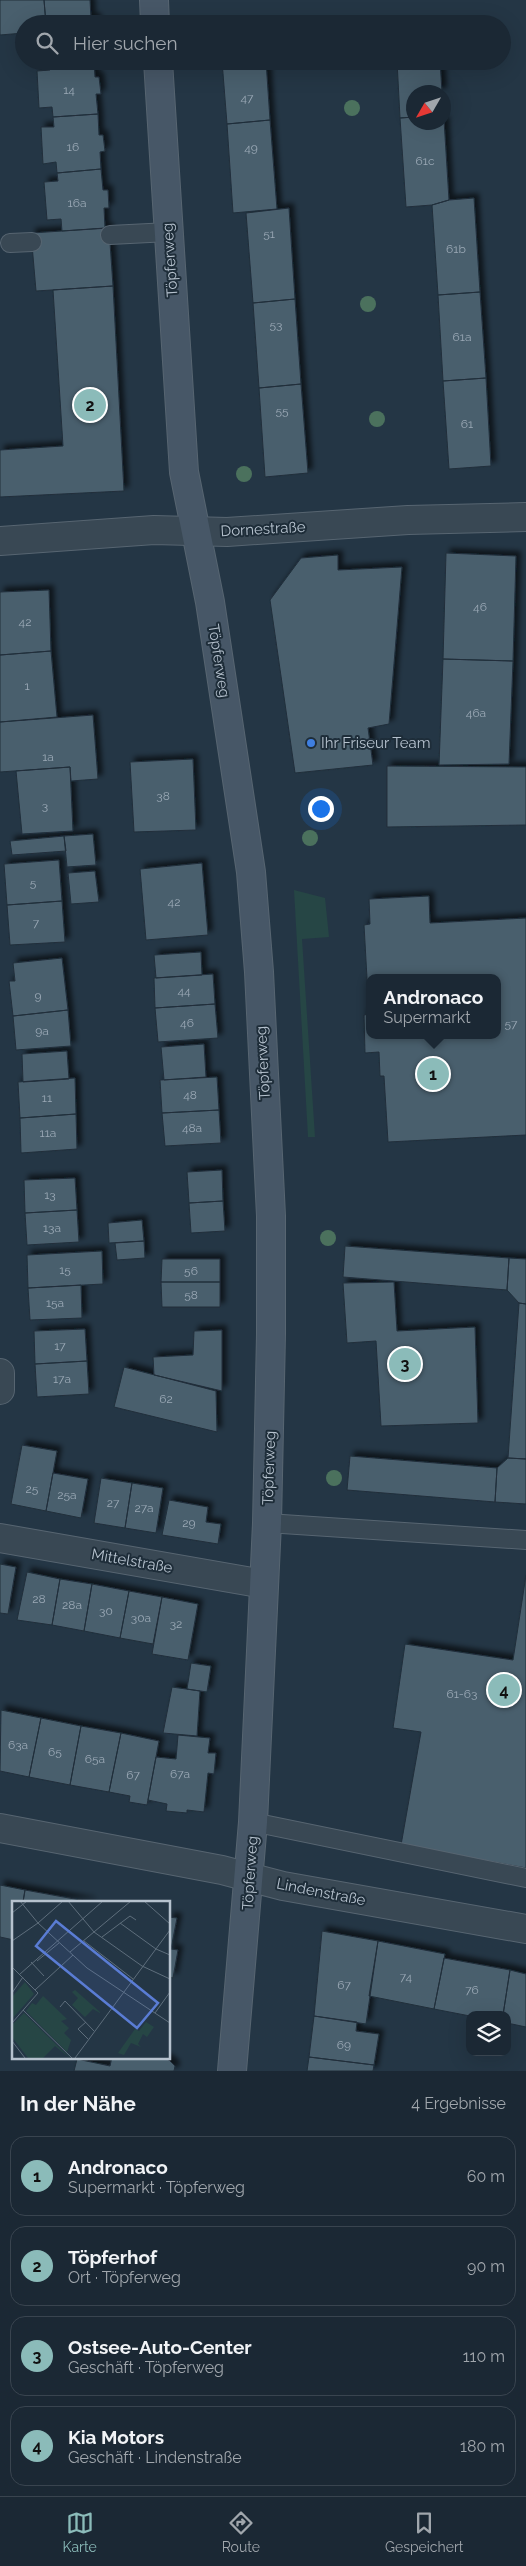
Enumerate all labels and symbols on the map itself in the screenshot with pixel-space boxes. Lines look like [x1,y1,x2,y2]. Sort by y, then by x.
house number: 14 [63,83,75,97]
north arrow [406,85,451,130]
house number: 47 [241,91,254,105]
house number: 16 [67,140,79,154]
house number: 49 [244,141,258,155]
house number: 61c [416,154,435,168]
house number: 16a [68,196,86,210]
street label: Töpferweg [158,222,182,298]
house number: 51 [263,227,275,241]
house number: 61b [446,242,466,256]
house number: 53 [270,318,282,332]
house number: 61a [453,330,471,344]
pin: 2 [74,386,106,424]
house number: 55 [275,404,289,418]
house number: 61 [461,417,473,431]
street label: Dornestraße [220,518,306,540]
house number: 46 [473,600,487,614]
house number: 42 [19,615,31,629]
street label: Töpferweg [204,623,234,699]
house number: 1 [24,679,30,693]
house number: 46a [466,706,486,720]
place label: Ihr Friseur Team [321,734,431,752]
marker: Ihr Friseur Team [305,737,317,749]
house number: 1a [42,750,54,764]
house number: 38 [156,789,170,803]
your location [308,796,334,822]
house number: 3 [42,799,48,813]
house number: 5 [30,876,37,890]
house number: 42 [168,895,180,909]
house number: 7 [33,916,40,930]
house number: 44 [177,984,191,998]
house number: 9 [34,989,42,1003]
house number: 46 [180,1016,194,1030]
house number: 57 [505,1017,518,1031]
house number: 9a [35,1024,49,1038]
street label: Töpferweg [252,1025,274,1101]
pin: 1 [417,1055,449,1093]
house number: 48 [183,1088,197,1102]
house number: 11 [42,1091,52,1105]
house number: 48a [182,1121,202,1135]
house number: 11a [40,1126,56,1140]
house number: 13 [44,1188,56,1202]
house number: 13a [43,1221,61,1235]
house number: 15 [59,1263,71,1277]
house number: 56 [184,1264,198,1278]
house number: 58 [184,1288,198,1302]
house number: 15a [46,1296,64,1310]
house number: 17 [54,1339,66,1353]
pin: 3 [389,1345,421,1383]
house number: 17a [53,1372,71,1386]
house number: 62 [159,1392,173,1406]
street label: Töpferweg [259,1431,279,1505]
house number: 25 [26,1482,39,1496]
house number: 25a [57,1488,77,1502]
house number: 27 [107,1496,120,1510]
house number: 27a [134,1501,154,1515]
house number: 29 [182,1516,196,1530]
street label: Mittelstraße [90,1545,174,1577]
house number: 28 [32,1592,46,1606]
house number: 28a [62,1598,82,1612]
house number: 30 [99,1604,113,1618]
house number: 30a [131,1611,151,1625]
house number: 32 [170,1617,182,1631]
pin: 4 [488,1671,520,1709]
house number: 61-63 [447,1687,477,1701]
house number: 63a [8,1738,28,1752]
house number: 65 [48,1745,62,1759]
house number: 65a [85,1752,105,1766]
house number: 67a [170,1767,190,1781]
house number: 67 [126,1768,140,1782]
street label: Töpferweg [238,1835,262,1911]
street label: Lindenstraße [275,1875,367,1909]
inset map [12,1901,170,2058]
house number: 74 [400,1970,413,1984]
house number: 67 [337,1978,351,1992]
house number: 76 [465,1983,479,1997]
house number: 69 [337,2038,351,2052]

